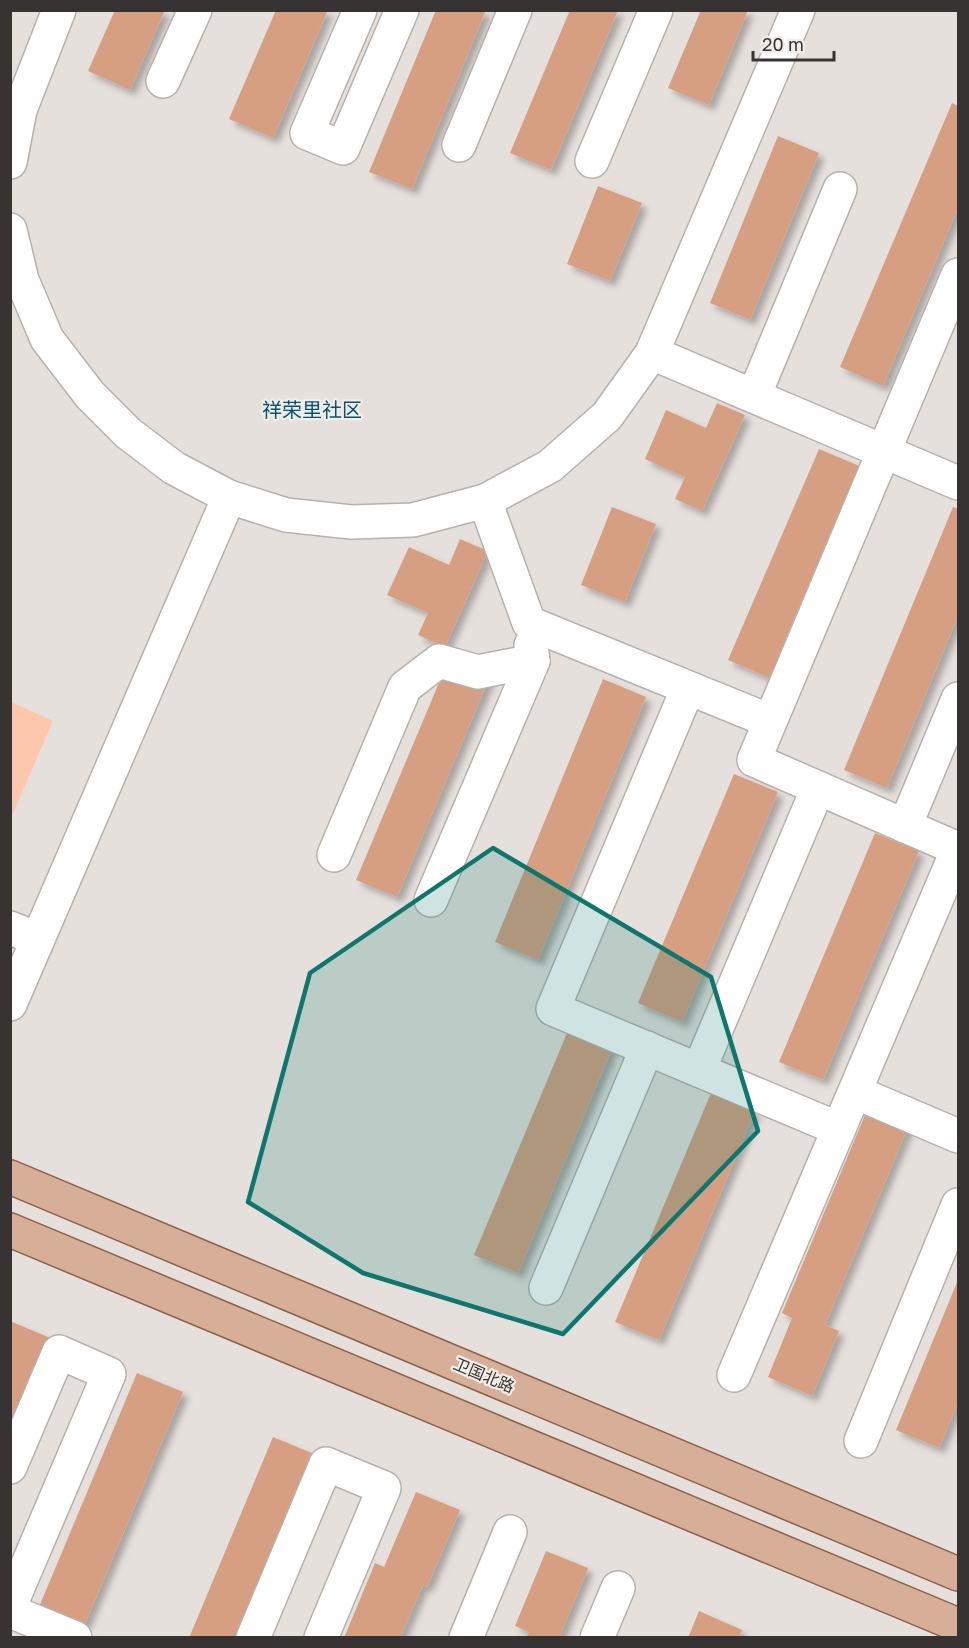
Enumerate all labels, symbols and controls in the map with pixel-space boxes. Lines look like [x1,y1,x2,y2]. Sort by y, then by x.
scale bar [753,24,834,62]
text: 20 m [762,33,804,55]
district label: 祥荣里社区 [262,397,362,421]
street label: 卫国北路 [451,1353,517,1397]

